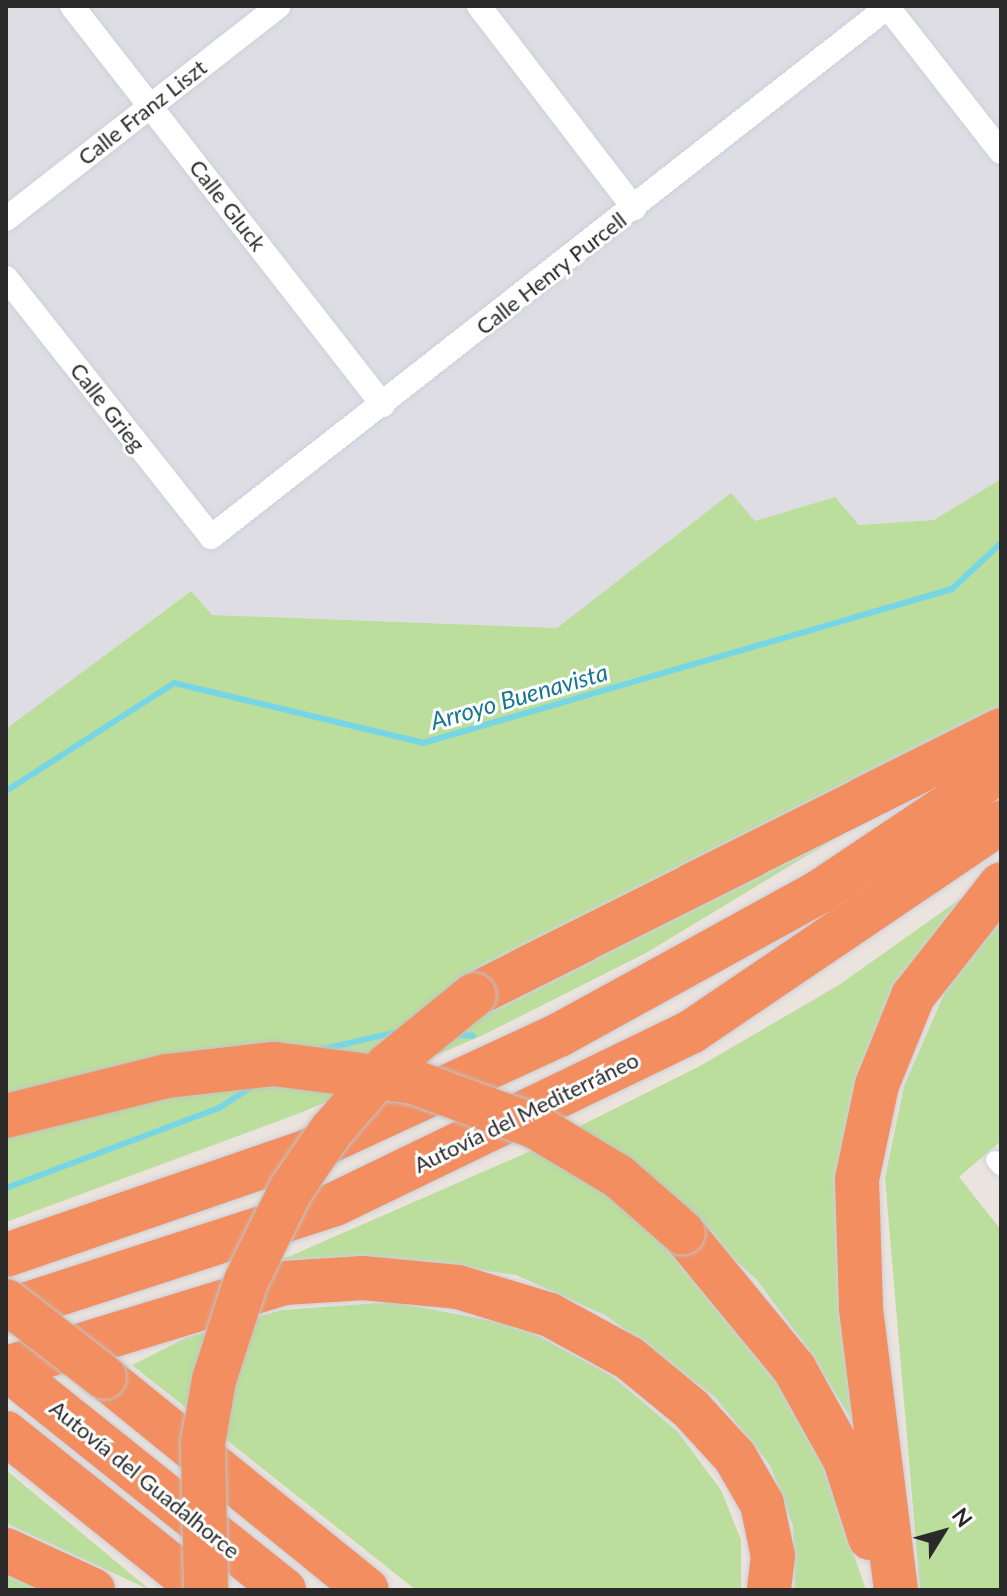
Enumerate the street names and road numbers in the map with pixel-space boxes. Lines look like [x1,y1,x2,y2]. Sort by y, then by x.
street label: Calle Franz Liszt [73,54,211,170]
street label: Calle Gluck [184,154,272,256]
street label: Calle Henry Purcell [470,206,632,340]
street label: Calle Grieg [65,357,151,457]
street label: Autovía del Mediterráneo [409,1046,643,1178]
street label: Autovía del Guadalhorce [45,1394,245,1564]

